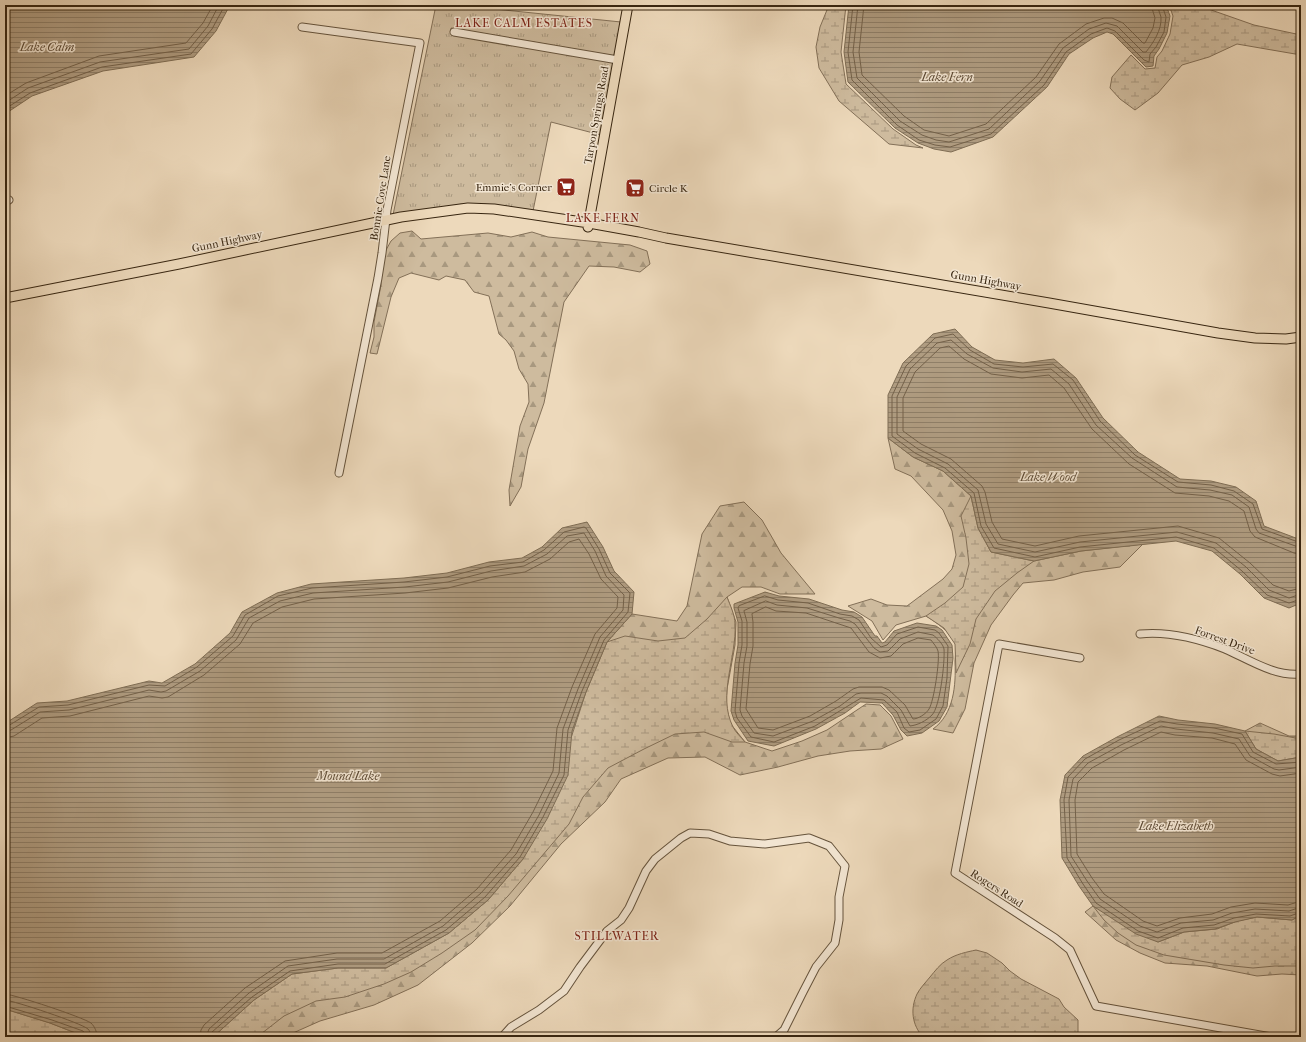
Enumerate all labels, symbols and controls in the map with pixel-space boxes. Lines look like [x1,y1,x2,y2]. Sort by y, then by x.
district label: LAKE CALM ESTATES [455,16,593,30]
water label: Lake Calm [19,40,75,54]
street label: Tarpon Springs Road [581,64,612,165]
water label: Lake Fern [920,70,973,84]
street label: Bonnie Cove Lane [367,154,394,241]
supermarket icon: Emmie's Corner [555,176,577,198]
supermarket icon: Circle K [624,177,646,199]
place label: Emmie's Corner [476,181,552,194]
place label: Circle K [649,182,689,195]
district label: LAKE FERN [566,211,640,225]
street label: Gunn Highway [191,227,265,255]
street label: Gunn Highway [949,268,1023,293]
water label: Lake Wood [1019,470,1078,484]
street label: Forrest Drive [1193,624,1257,658]
water label: Mound Lake [316,769,380,783]
water label: Lake Elizabeth [1137,819,1214,833]
street label: Rogers Road [968,867,1026,911]
district label: STILLWATER [574,929,660,943]

